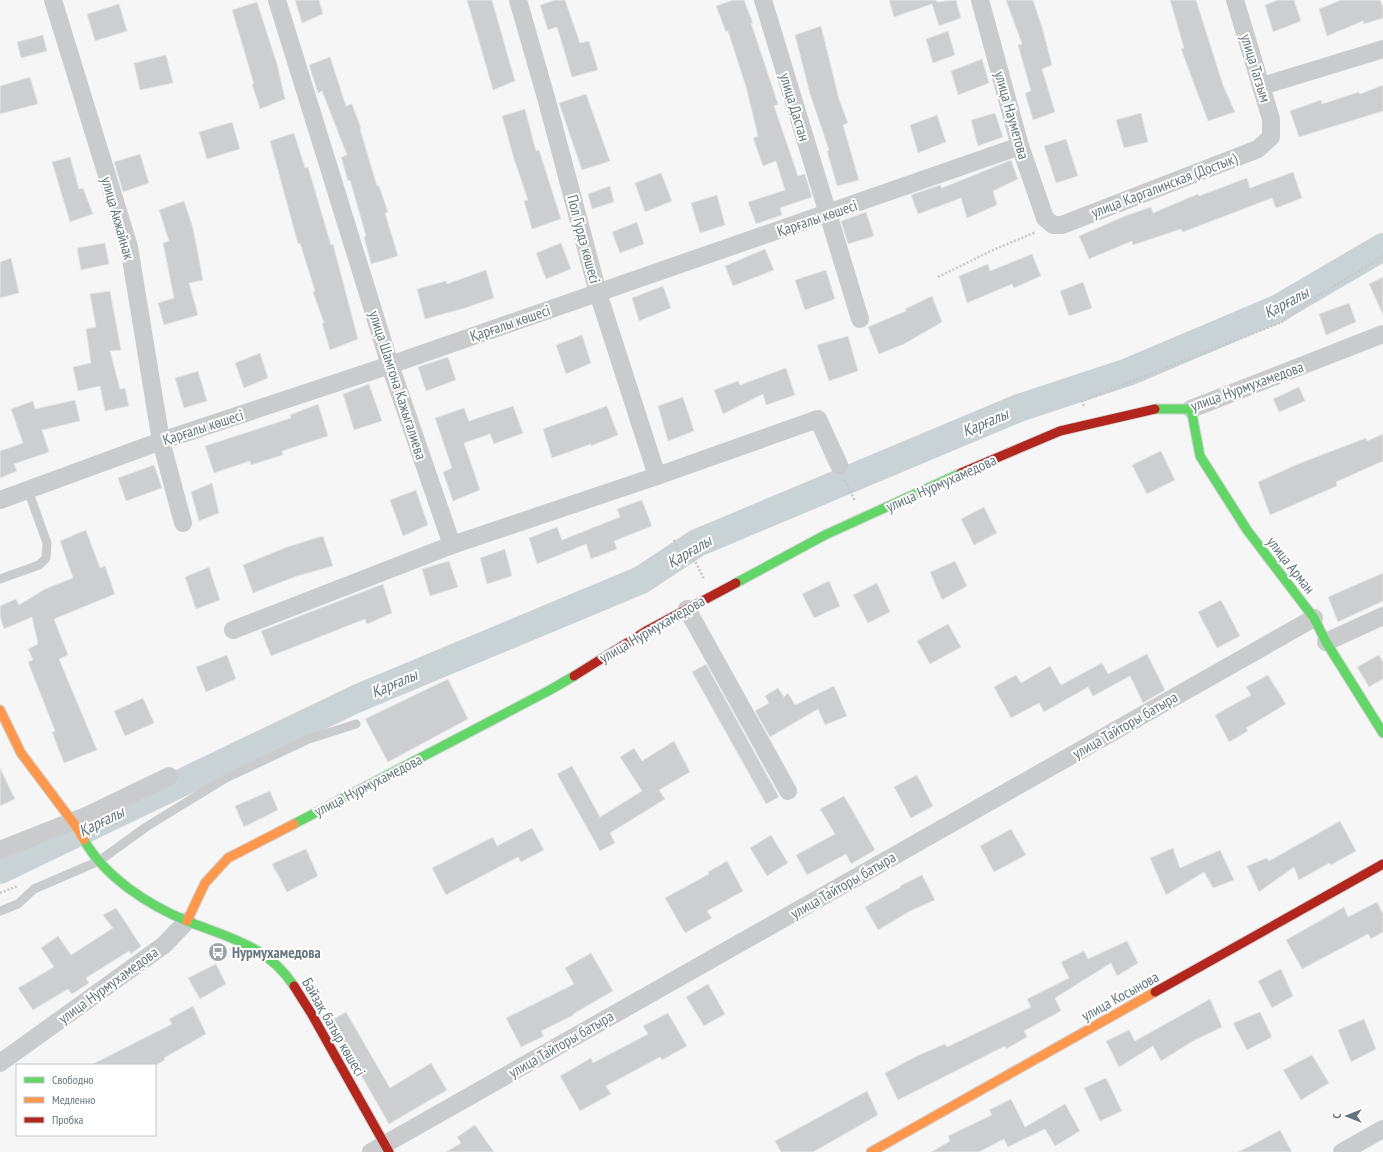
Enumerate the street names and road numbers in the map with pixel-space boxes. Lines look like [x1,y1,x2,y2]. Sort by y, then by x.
street label: улица Тагзым [1237,32,1275,104]
street label: улица Науметова [990,69,1034,161]
street label: улица Дастан [776,71,814,143]
street label: улица Каргалинская (Достык) [1088,148,1240,222]
street label: улица Акжайнак [97,174,139,262]
street label: Пол Гурдэ көшесі [563,193,605,285]
street label: Қарғалы көшесі [774,195,860,241]
street label: Қарғалы көшесі [467,300,553,346]
street label: улица Шамгона Кажыгалиева [365,308,431,462]
street label: улица Нурмухамедова [1188,357,1306,415]
street label: Қарғалы көшесі [160,405,246,449]
street label: улица Нурмухамедова [883,450,999,516]
street label: улица Арман [1263,533,1319,597]
street label: улица Нурмухамедова [596,591,708,667]
street label: улица Тайторы батыра [1069,687,1181,763]
street label: улица Нурмухамедова [311,750,425,820]
street label: улица Тайторы батыра [787,847,899,923]
street label: улица Нурмухамедова [54,942,162,1028]
street label: улица Косынова [1078,967,1162,1025]
street label: Байзақ батыр көшесі [298,974,370,1080]
street label: улица Тайторы батыра [505,1006,617,1082]

